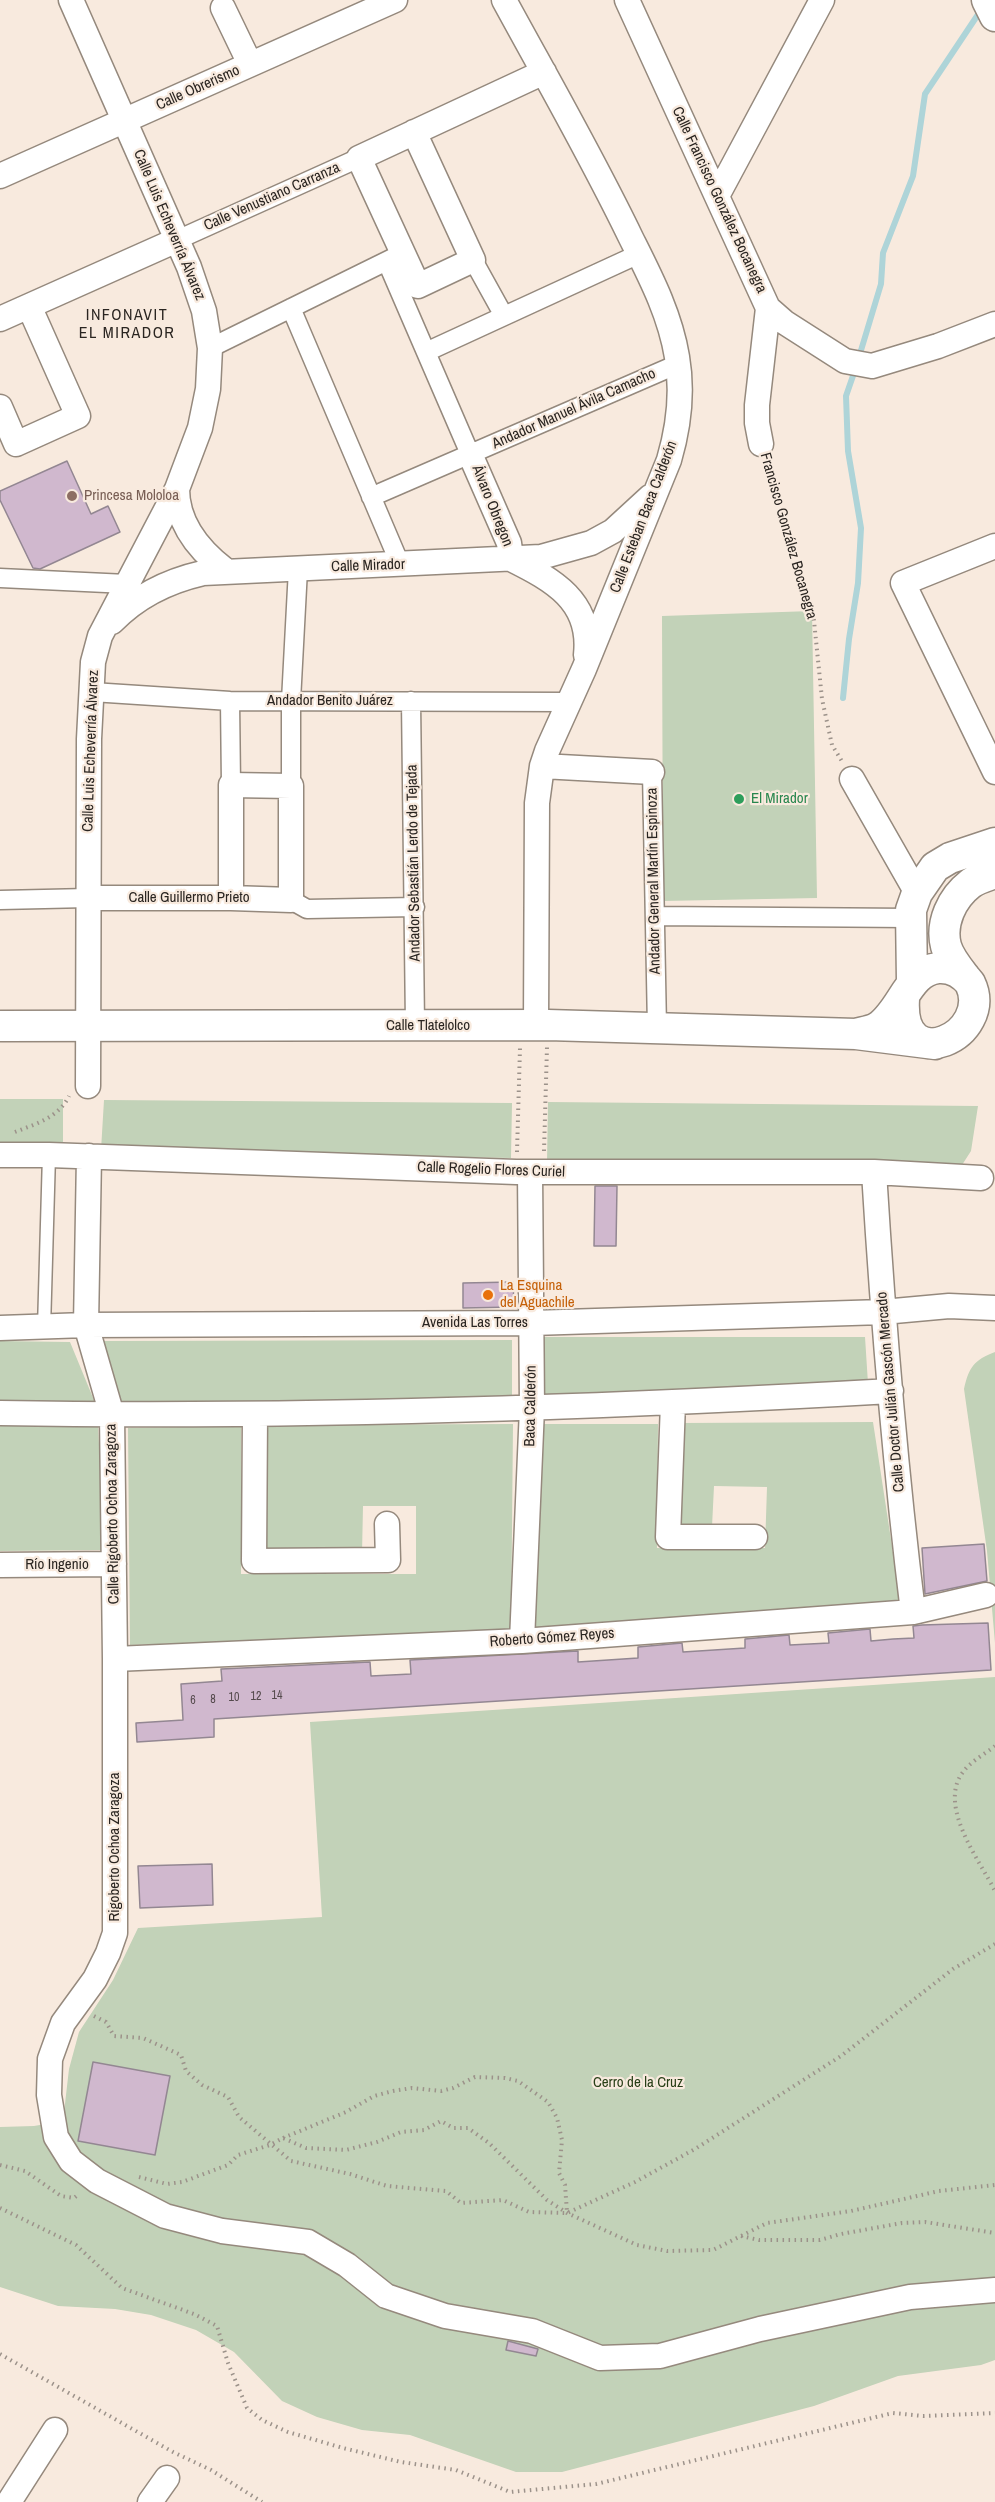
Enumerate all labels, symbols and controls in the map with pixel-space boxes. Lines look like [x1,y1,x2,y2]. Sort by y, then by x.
street label: Calle Obrerismo [153,62,243,114]
street label: Calle Francisco González Bocanegra [668,104,770,296]
street label: Calle Luis Echeverría Álvarez [129,147,209,303]
street label: Calle Venustiano Carranza [201,159,343,235]
district label: INFONAVIT EL MIRADOR [79,306,175,344]
street label: Andador Manuel Ávila Camacho [490,365,658,453]
street label: Calle Esteban Baca Calderón [607,438,681,596]
street label: Francisco González Bocanegra [756,451,820,621]
street label: Álvaro Obregon [468,463,516,549]
place label: Princesa Mololoa [84,487,179,505]
marker: Princesa Mololoa [65,489,79,503]
street label: Calle Mirador [331,556,405,576]
street label: Calle Luis Echeverría Álvarez [79,670,103,832]
street label: Andador Benito Juárez [267,692,393,710]
street label: Andador Sebastián Lerdo de Tejada [403,764,425,962]
street label: Andador General Martín Espinoza [643,788,665,974]
place label: El Mirador [751,790,808,808]
marker: El Mirador [732,792,746,806]
street label: Calle Guillermo Prieto [129,889,249,907]
street label: Calle Tlatelolco [386,1017,470,1035]
street label: Calle Rogelio Flores Curiel [417,1158,565,1182]
place label: La Esquina del Aguachile [500,1277,575,1312]
marker: La Esquina del Aguachile [481,1288,495,1302]
street label: Calle Doctor Julián Gascón Mercado [873,1291,909,1493]
street label: Avenida Las Torres [422,1314,528,1332]
street label: Baca Calderón [521,1365,541,1447]
street label: Calle Rigoberto Ochoa Zaragoza [102,1424,124,1604]
street label: Río Ingenio [25,1556,89,1574]
street label: Roberto Gómez Reyes [489,1625,615,1651]
house number: 14 [272,1689,282,1703]
house number: 12 [251,1690,261,1704]
house number: 10 [229,1691,239,1705]
house number: 8 [210,1693,216,1707]
house number: 6 [190,1694,196,1708]
street label: Rigoberto Ochoa Zaragoza [106,1772,124,1922]
park label: Cerro de la Cruz [593,2074,683,2092]

